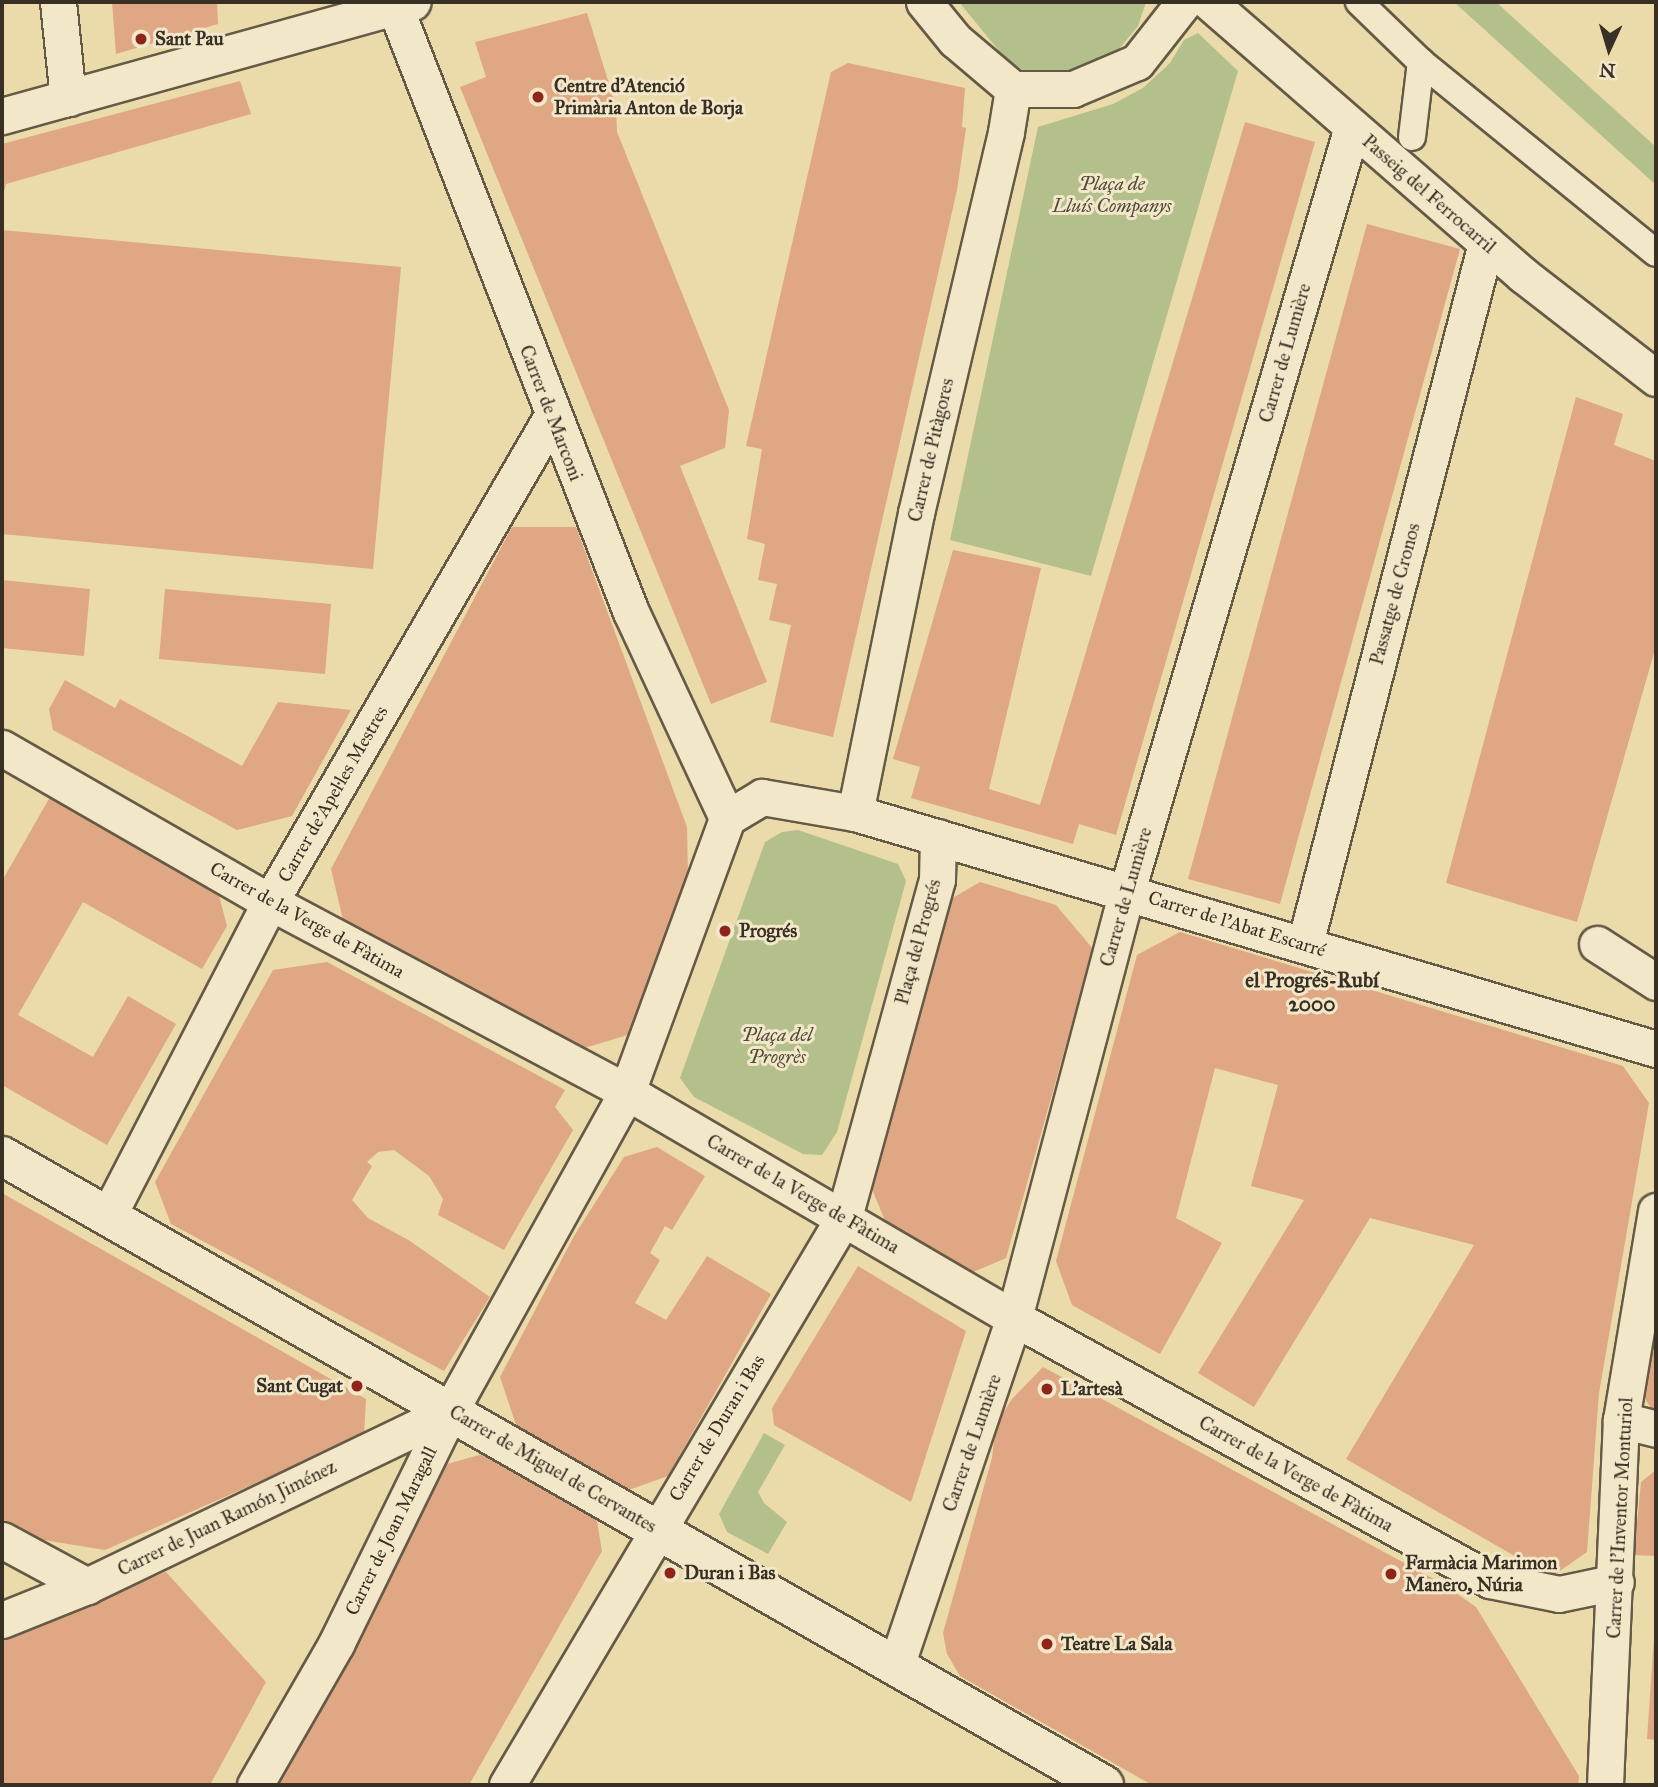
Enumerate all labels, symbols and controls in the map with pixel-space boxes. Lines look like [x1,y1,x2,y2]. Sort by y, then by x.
north arrow [1574,14,1644,84]
place label: Sant Pau [155,28,224,50]
marker: Sant Pau [133,31,149,47]
text: N [1599,58,1616,82]
place label: Centre d'Atenció Primària Anton de Borja [554,75,743,119]
marker: Centre d'Atenció Primària Anton de Borja [528,87,548,107]
street label: Passeig del Ferrocarril [1358,130,1500,258]
park label: Plaça de Lluís Companys [1052,173,1172,217]
street label: Carrer de Lumière [1254,281,1316,425]
street label: Carrer de Marconi [515,342,587,484]
street label: Carrer de Pitàgores [903,376,959,524]
street label: Passatge de Cronos [1365,520,1425,668]
street label: Carrer de'Apel·les Mestres [273,702,393,886]
street label: Carrer de Lumière [1095,825,1157,969]
street label: Carrer de la Verge de Fàtima [206,857,408,983]
street label: Plaça del Progrés [890,877,946,1007]
street label: Carrer de l'Abat Escarré [1146,886,1328,962]
place label: Progrés [739,920,797,942]
marker: Progrés [717,923,733,939]
district label: el Progrés-Rubí 2000 [1245,967,1379,1017]
park label: Plaça del Progrès [742,1024,812,1068]
street label: Carrer de la Verge de Fàtima [703,1129,903,1259]
street label: Carrer de Duran i Bas [664,1350,770,1506]
street label: Carrer de Lumière [938,1371,1006,1515]
place label: Sant Cugat [256,1375,343,1397]
marker: Sant Cugat [349,1378,365,1394]
place label: L'artesà [1061,1378,1123,1400]
marker: L'artesà [1039,1381,1055,1397]
street label: Carrer de l'Inventor Monturiol [1602,1397,1638,1639]
street label: Carrer de Miguel de Cervantes [445,1400,661,1538]
street label: Carrer de la Verge de Fàtima [1195,1411,1397,1537]
street label: Carrer de Joan Maragall [340,1443,442,1619]
street label: Carrer de Juan Ramón Jiménez [114,1455,340,1581]
place label: Farmàcia Marimon Manero, Núria [1405,1552,1557,1596]
place label: Duran i Bas [684,1562,775,1584]
marker: Duran i Bas [662,1565,678,1581]
marker: Farmàcia Marimon Manero, Núria [1383,1566,1399,1582]
place label: Teatre La Sala [1061,1633,1172,1655]
marker: Teatre La Sala [1039,1636,1055,1652]

